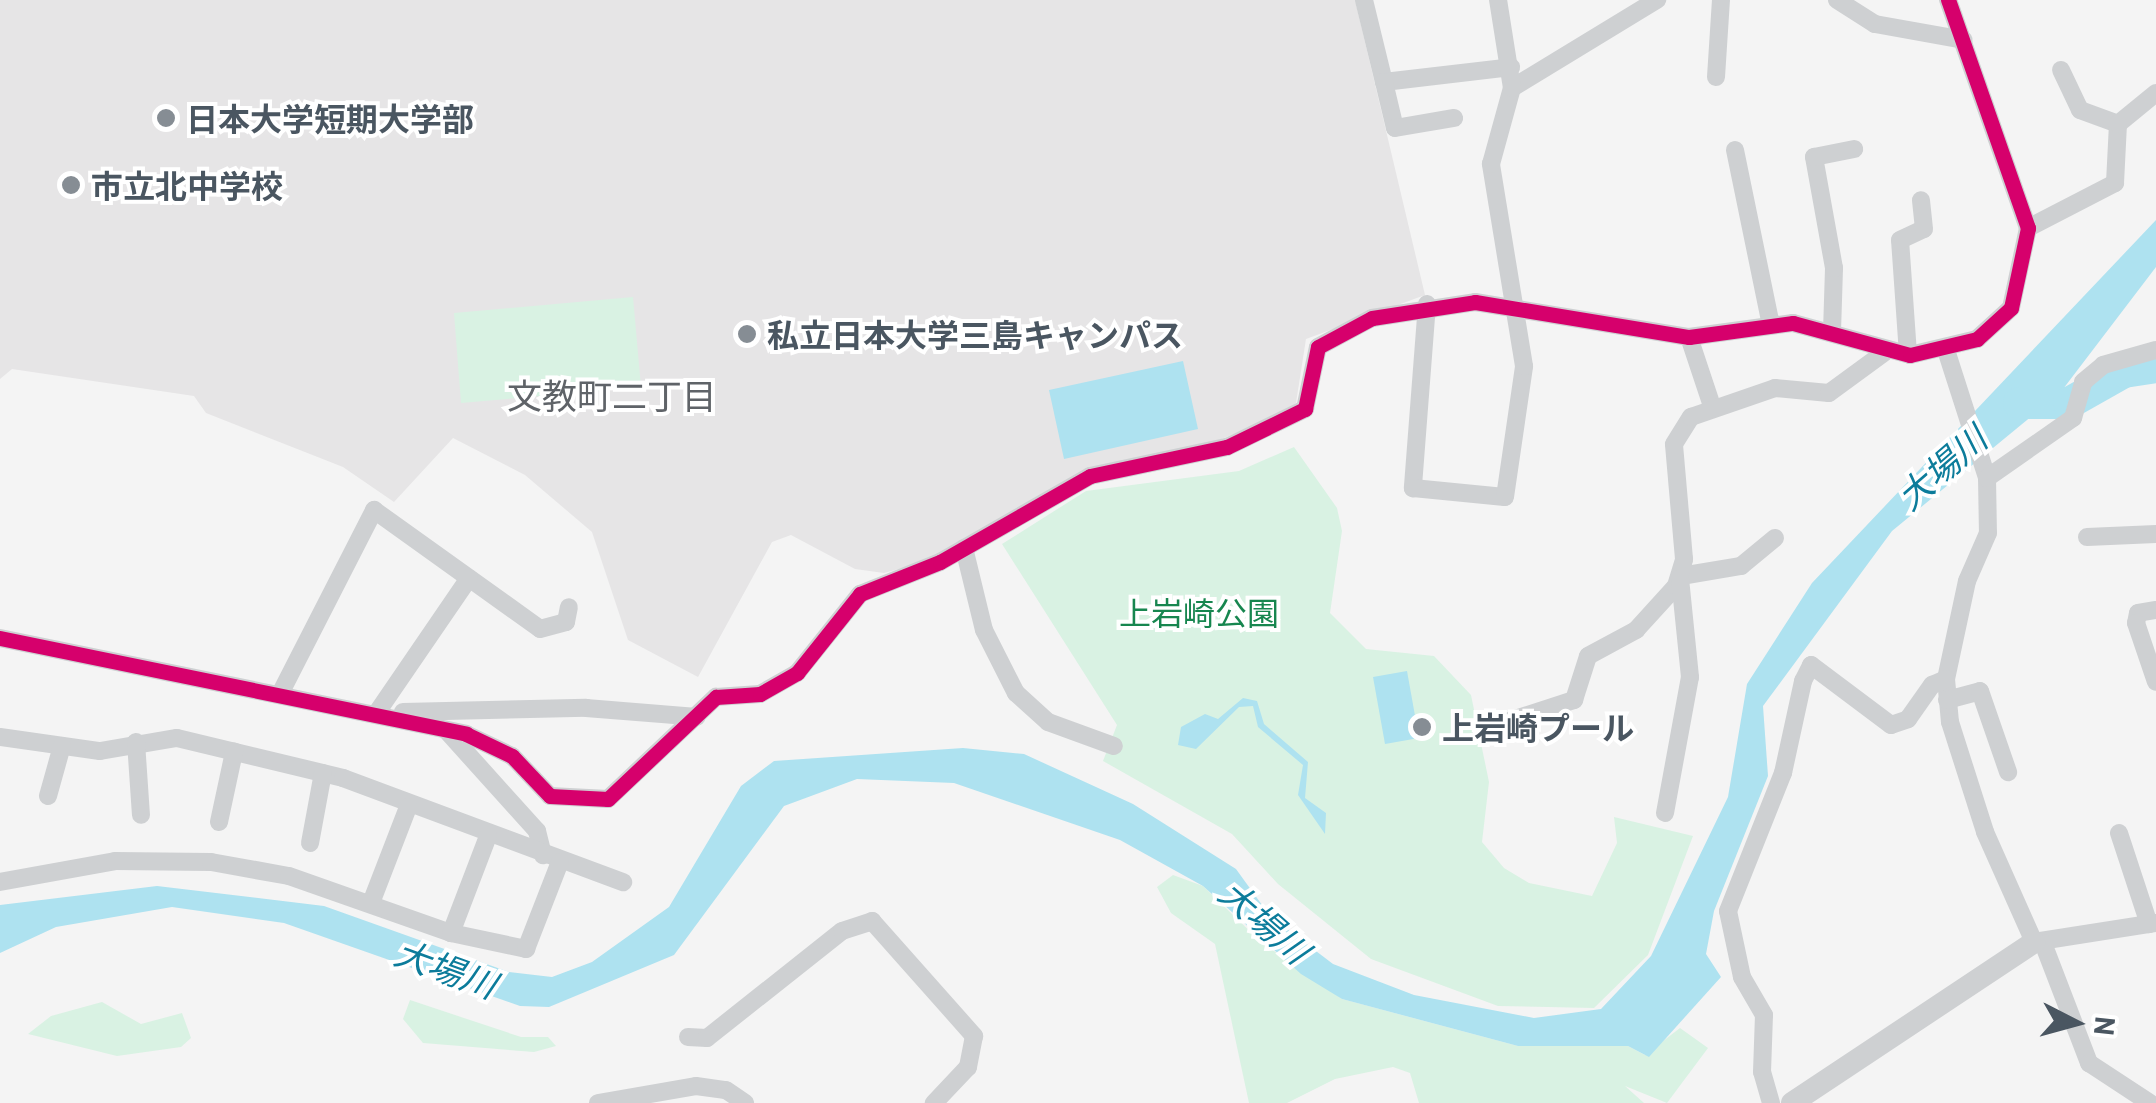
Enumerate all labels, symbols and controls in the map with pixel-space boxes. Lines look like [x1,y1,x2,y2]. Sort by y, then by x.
place label: 日本大学短期大学部 [186,99,474,137]
marker: 日本大学短期大学部 [155,107,177,129]
place label: 市立北中学校 [91,166,283,204]
marker: 市立北中学校 [60,174,82,196]
place label: 私立日本大学三島キャンパス [767,315,1183,353]
marker: 私立日本大学三島キャンパス [736,323,758,345]
district label: 文教町二丁目 [507,374,717,416]
water label: 大場川 [1888,417,1994,517]
park label: 上岩崎公園 [1119,593,1279,631]
place label: 上岩崎プール [1442,708,1634,746]
marker: 上岩崎プール [1411,716,1433,738]
water label: 大場川 [1212,871,1318,971]
water label: 大場川 [389,930,503,1006]
north arrow [2026,973,2126,1073]
text: N [2088,1015,2124,1037]

